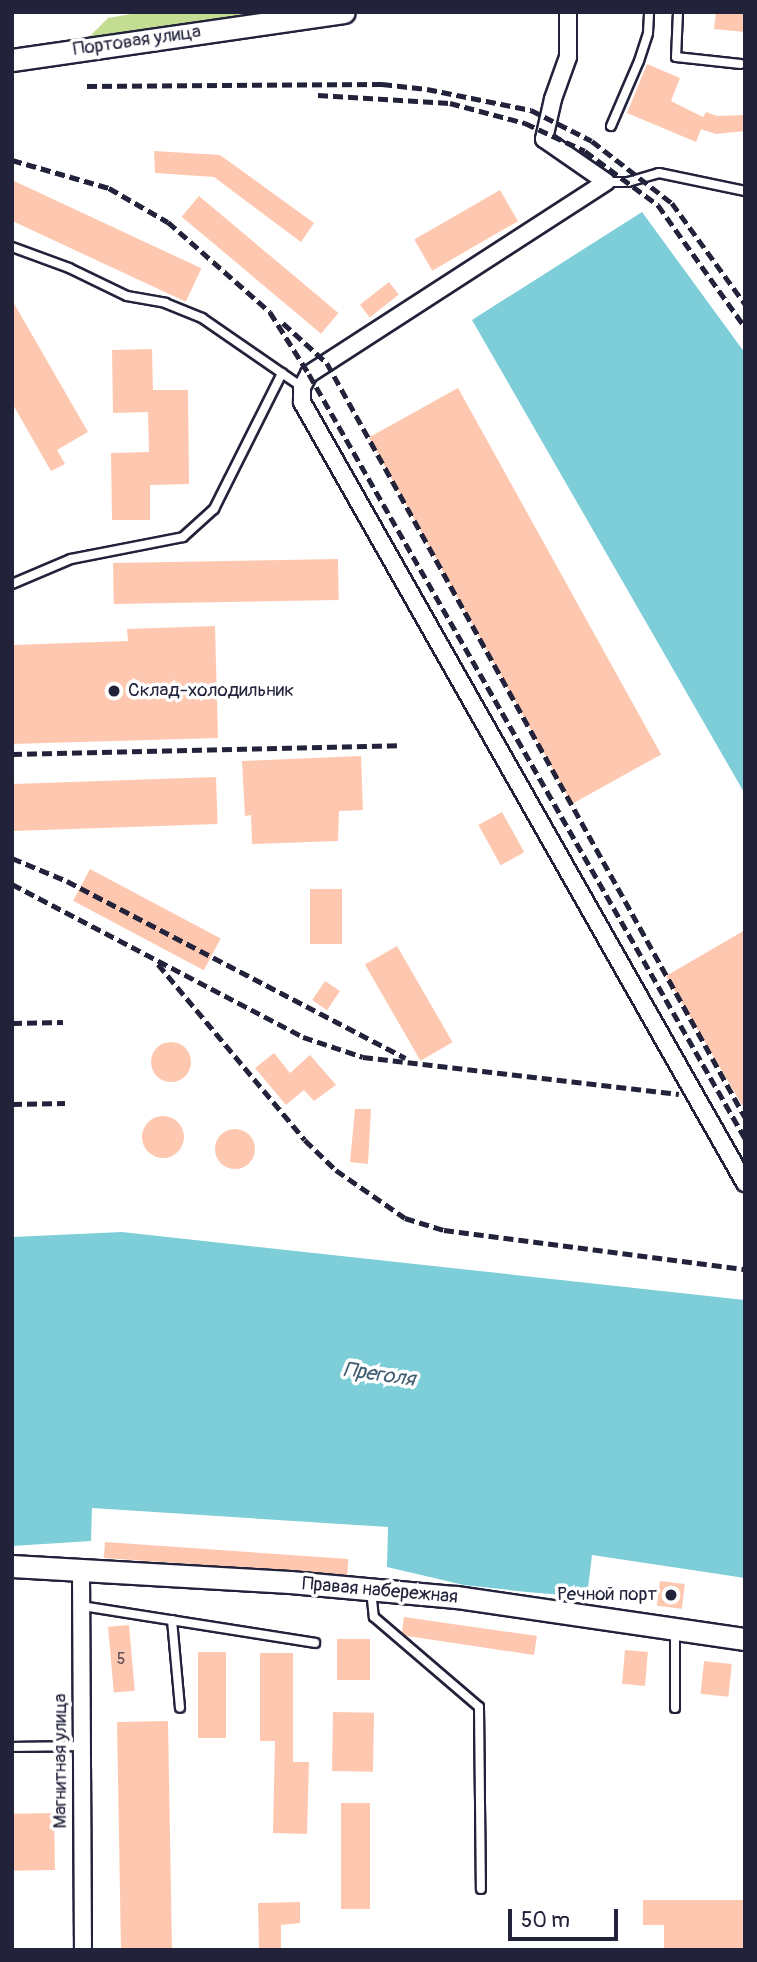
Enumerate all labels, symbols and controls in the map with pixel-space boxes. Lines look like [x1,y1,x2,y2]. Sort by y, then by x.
street label: Портовая улица [72,21,202,61]
place label: Склад-холодильник [128,680,294,702]
marker: Склад-холодильник [106,683,122,699]
water label: Преголя [341,1357,417,1393]
street label: Правая набережная [301,1573,459,1609]
place label: Речной порт [557,1584,657,1606]
marker: Речной порт [663,1587,679,1603]
house number: 5 [117,1649,125,1669]
street label: Магнитная улица [50,1693,72,1829]
scale bar [512,1896,622,1940]
text: 50 m [521,1907,570,1934]

